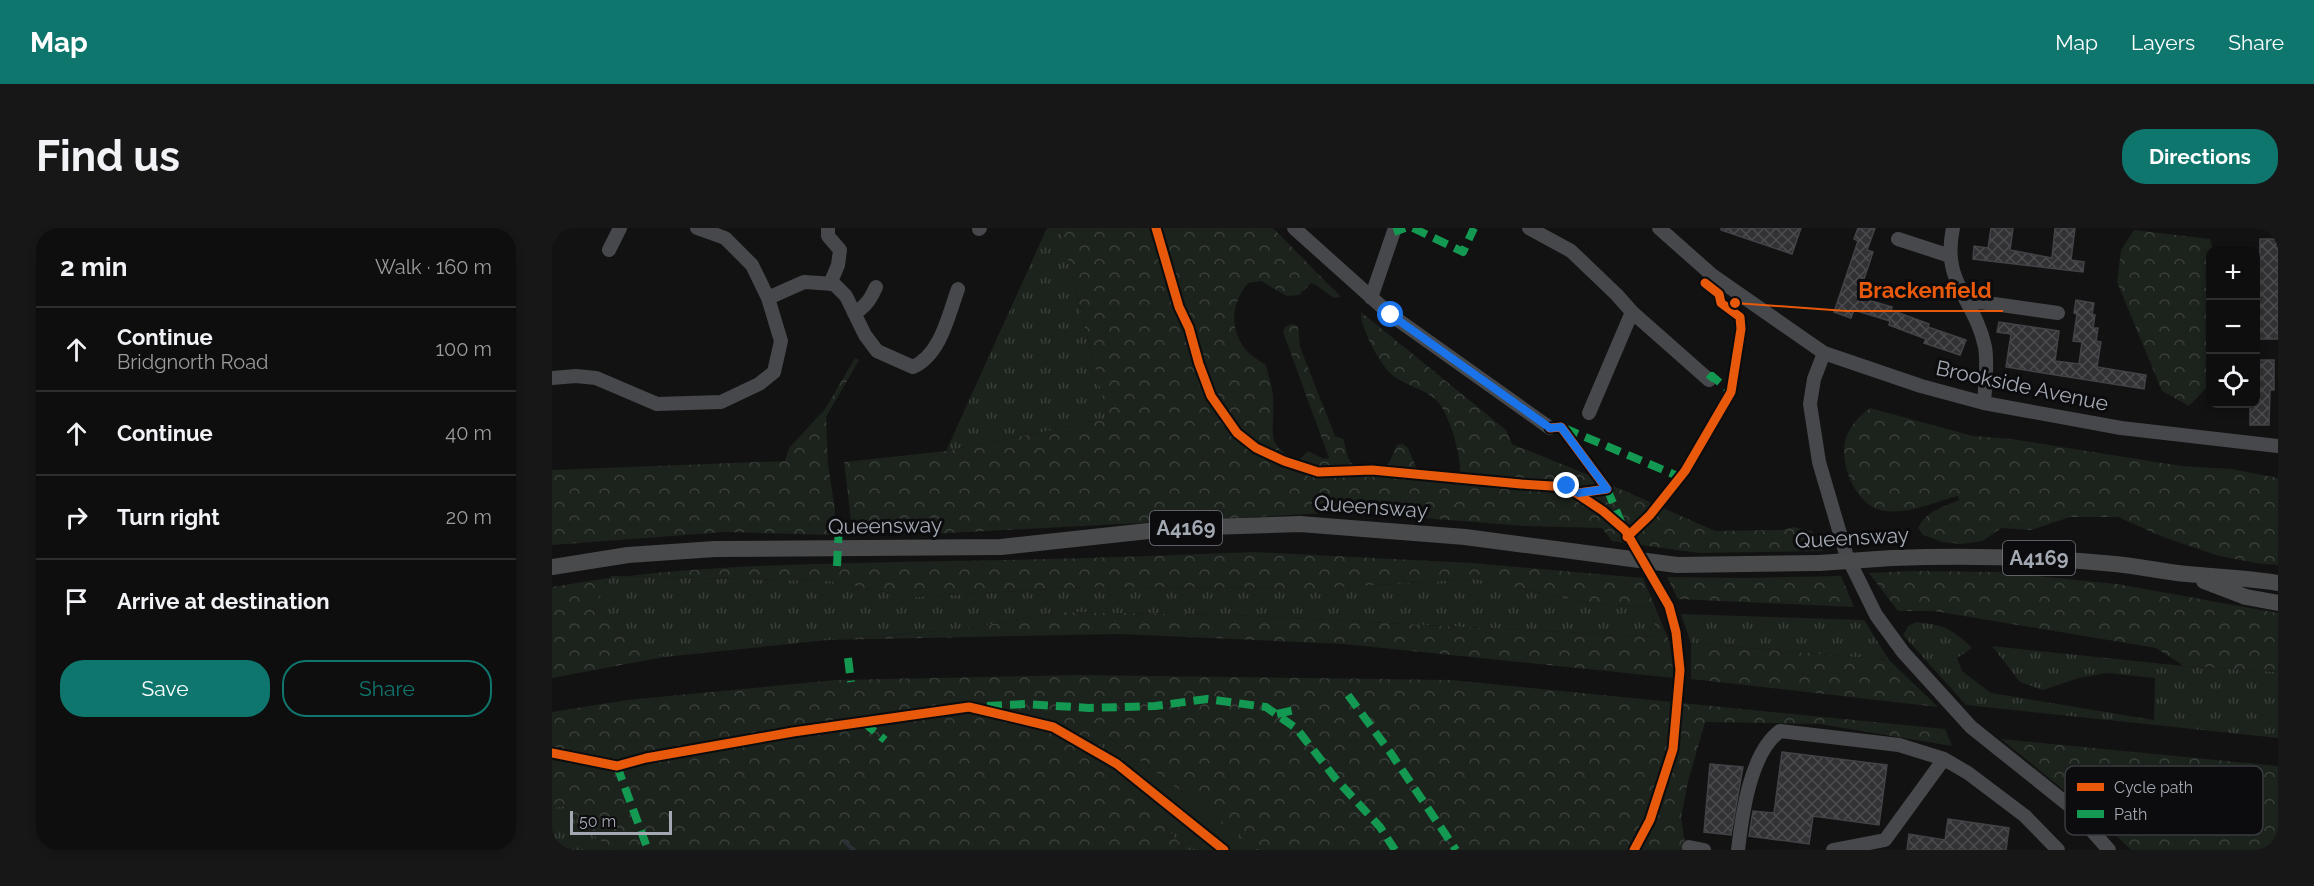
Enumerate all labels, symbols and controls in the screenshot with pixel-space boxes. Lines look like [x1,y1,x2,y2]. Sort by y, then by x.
text: Map [30,26,88,59]
text: Map [2055,30,2098,55]
text: Layers [2131,30,2195,55]
text: Share [2228,30,2284,55]
button: Directions [2122,129,2278,184]
text: Find us [36,132,180,181]
map controls [2206,246,2260,408]
button: + [2206,246,2260,300]
text: 2 min [60,252,127,282]
text: Walk · 160 m [375,255,492,279]
callout: Brackenfield [1846,271,2003,311]
text: Brackenfield [1858,277,1992,303]
button: − [2206,300,2260,354]
route start [1377,301,1403,327]
text: Continue [117,324,213,350]
icon: ahead [60,333,93,366]
text: 100 m [435,337,492,361]
text: Bridgnorth Road [117,350,269,374]
button: locate [2206,354,2260,408]
street label: Brookside Avenue [1934,355,2111,416]
icon: ahead [60,417,93,450]
text: Continue [117,420,213,446]
text: 40 m [445,421,492,445]
route end [1553,472,1579,498]
street label: Queensway [1313,490,1429,523]
icon: right [60,501,93,534]
text: Turn right [117,504,220,530]
text: 20 m [446,505,492,529]
road number: A4169 [1150,511,1222,545]
street label: Queensway [828,512,942,539]
street label: Queensway [1794,522,1910,553]
road number: A4169 [2003,541,2075,575]
icon: arrive [60,585,93,618]
text: Arrive at destination [117,588,330,614]
button: Save [60,660,270,717]
button: Share [282,660,492,717]
legend [2065,766,2263,835]
text: Cycle path [2114,778,2193,797]
text: Path [2114,805,2147,824]
scale bar [570,808,672,836]
text: 50 m [579,812,616,831]

